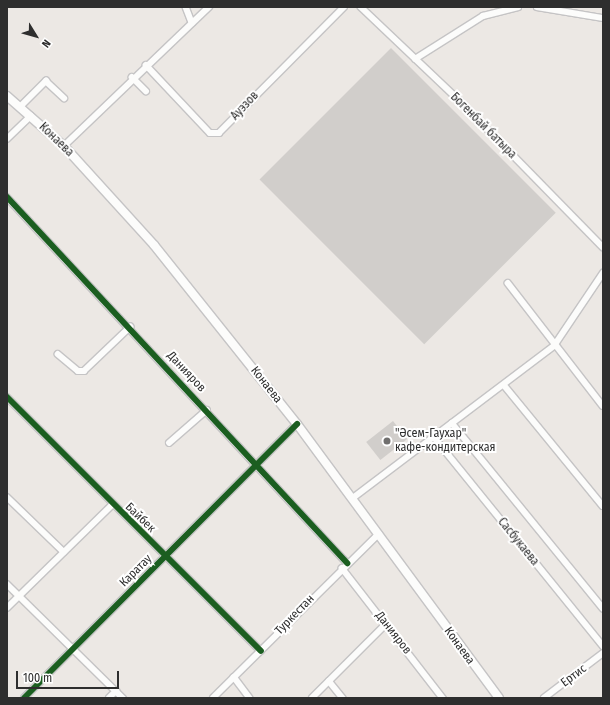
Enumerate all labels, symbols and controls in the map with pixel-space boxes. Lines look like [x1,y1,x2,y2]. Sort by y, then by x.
north arrow [16,16,56,56]
text: N [39,37,53,50]
street label: Ауэзов [228,89,262,123]
street label: Богенбай батыра [447,90,519,162]
street label: Конаева [36,120,76,160]
street label: Данияров [164,349,208,395]
street label: Конаева [247,364,285,406]
place label: "Әсем-Гаухар" кафе-кондитерская [395,427,496,455]
marker: "Әсем-Гаухар" кафе-кондитерская [382,436,392,446]
street label: Байбек [122,500,158,536]
street label: Сасбукаева [494,515,542,569]
street label: Каратау [117,552,155,590]
street label: Туркестан [272,592,318,638]
street label: Данияров [372,609,414,657]
street label: Конаева [441,625,477,667]
street label: Ертис [558,662,590,690]
scale bar [18,663,121,689]
text: 100 m [23,671,52,685]

